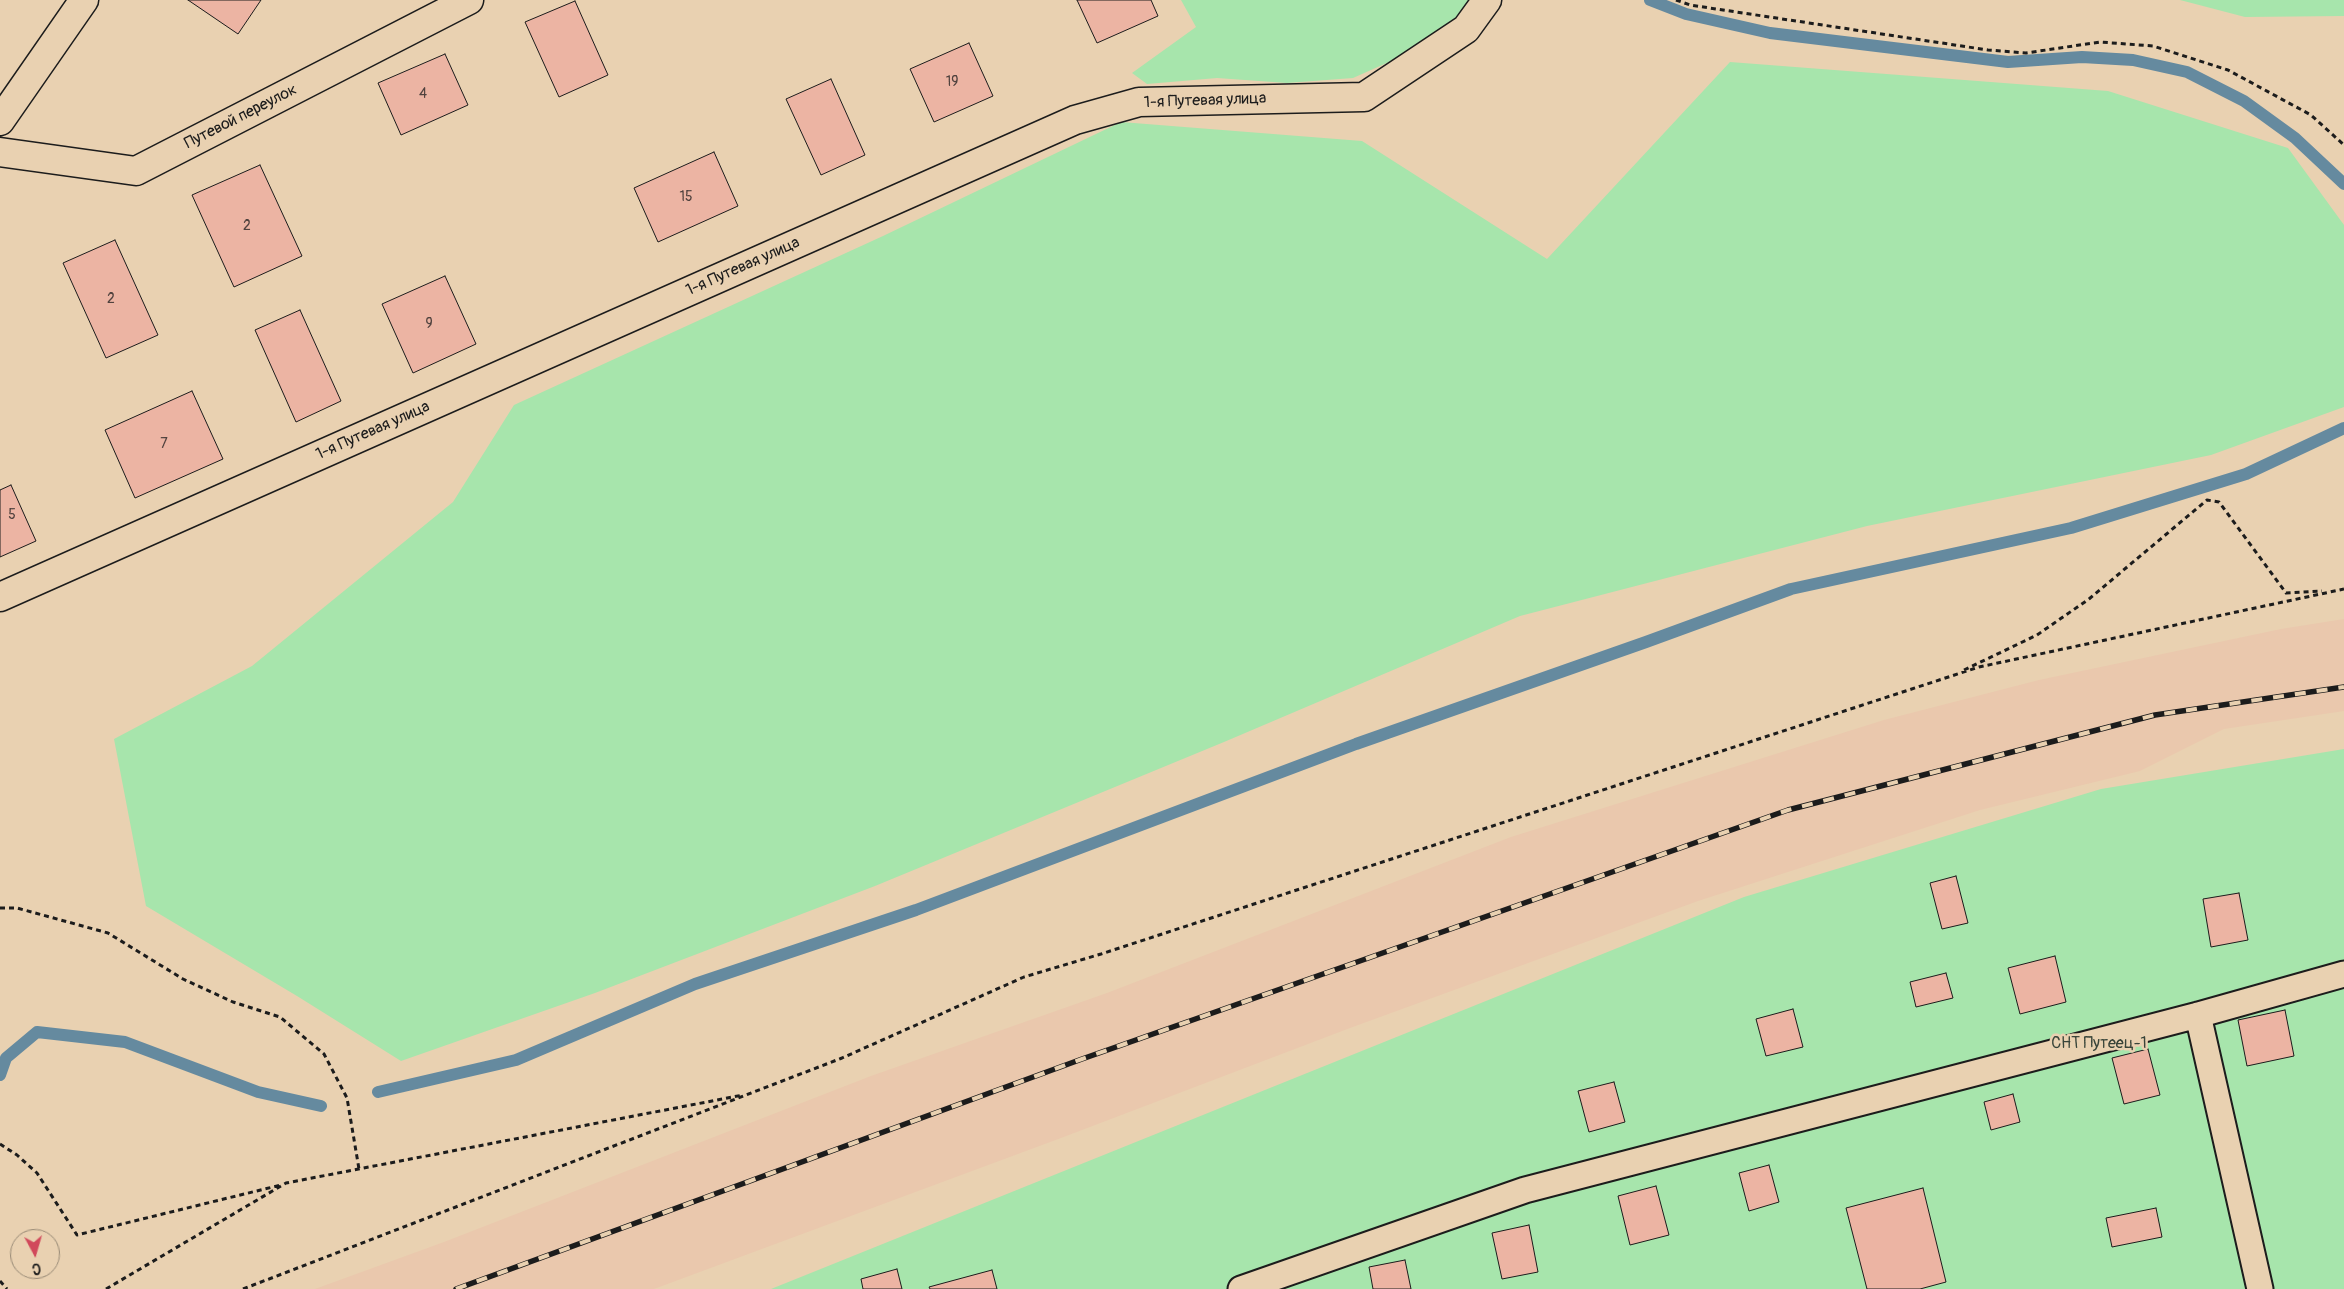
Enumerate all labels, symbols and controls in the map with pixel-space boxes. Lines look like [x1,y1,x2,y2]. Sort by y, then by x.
house number: 19 [946,74,958,90]
street label: Путевой переулок [182,80,300,154]
house number: 4 [419,86,427,102]
street label: 1-я Путевая улица [1143,89,1267,113]
house number: 15 [679,189,693,205]
house number: 2 [243,218,251,234]
street label: 1-я Путевая улица [683,233,803,301]
house number: 2 [107,291,115,307]
house number: 9 [425,316,433,332]
street label: 1-я Путевая улица [313,397,433,465]
house number: 7 [160,436,168,452]
house number: 5 [8,507,16,523]
park label: СНТ Путеец-1 [2051,1034,2147,1054]
north arrow [10,1229,60,1279]
text: С [31,1260,42,1277]

